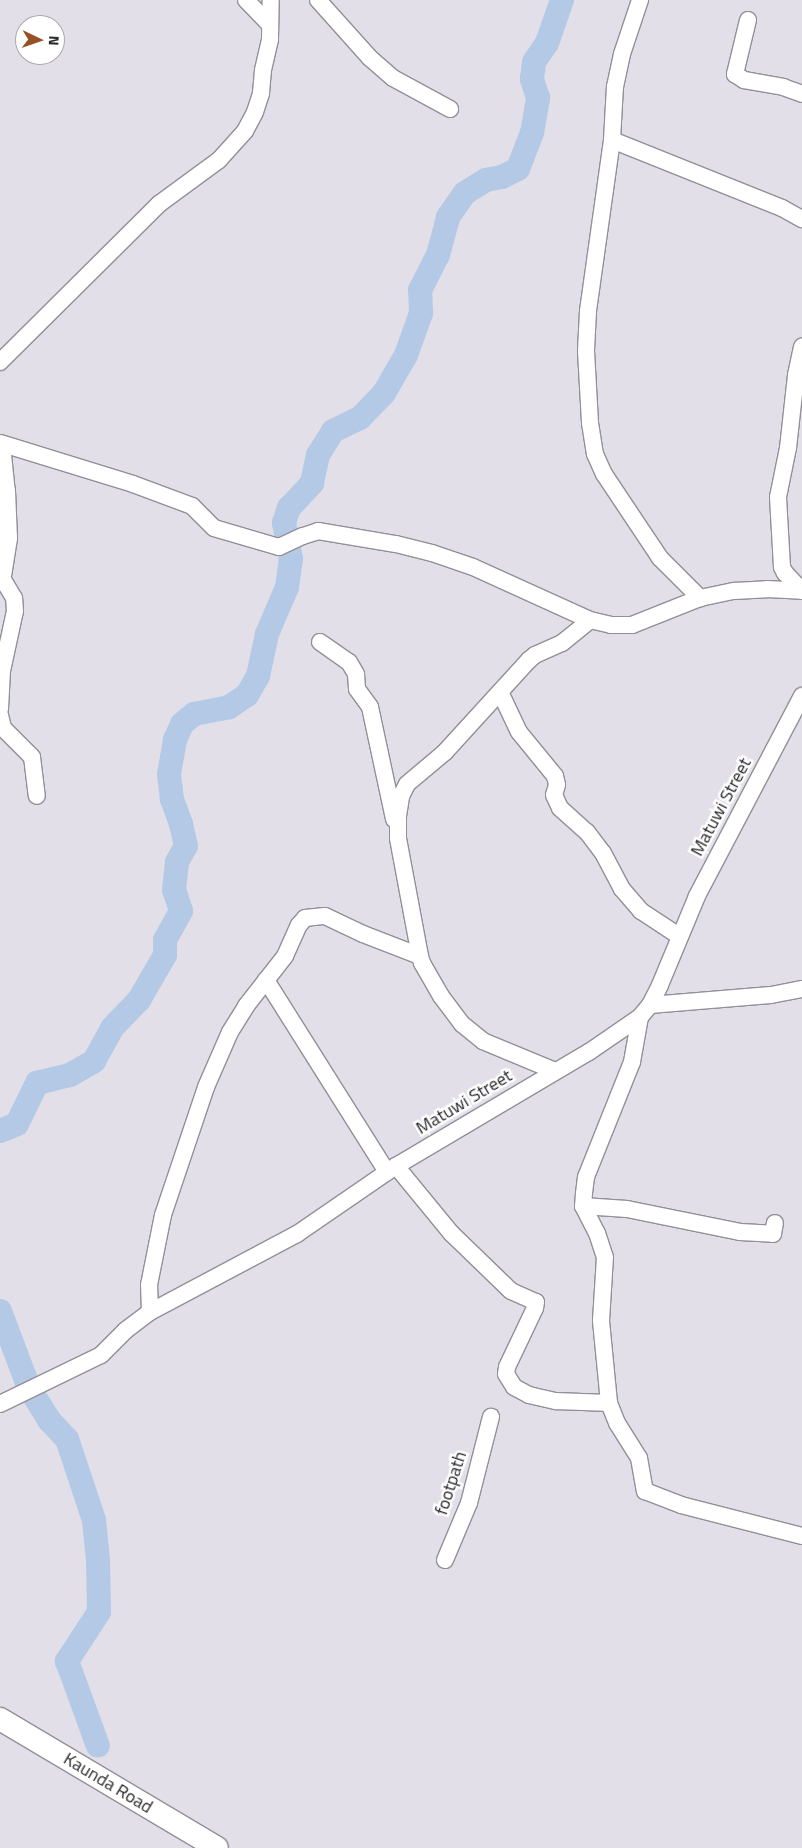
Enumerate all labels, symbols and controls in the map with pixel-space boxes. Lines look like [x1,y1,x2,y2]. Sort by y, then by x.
north arrow [15,15,65,65]
text: N [44,35,65,46]
street label: Matuwi Street [686,754,756,860]
street label: Matuwi Street [412,1065,516,1139]
street label: footpath [431,1448,471,1518]
street label: Kaunda Road [60,1748,156,1818]

